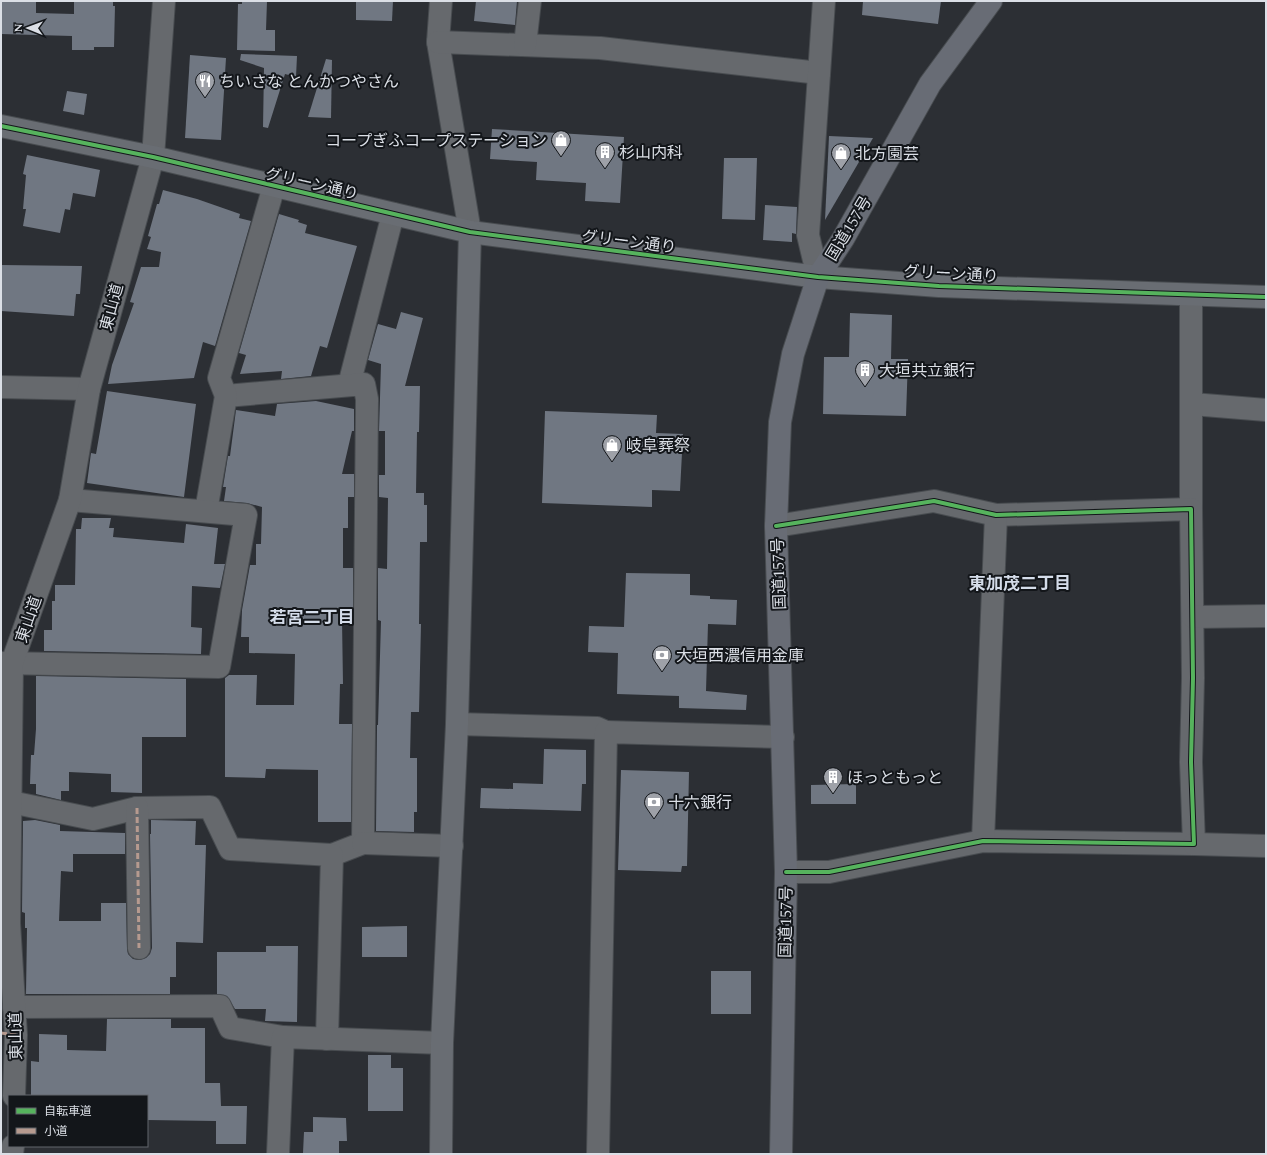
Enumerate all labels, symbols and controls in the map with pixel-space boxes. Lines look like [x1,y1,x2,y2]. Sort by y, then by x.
north arrow [8,8,48,48]
text: N [10,23,27,32]
restaurant icon: ちいさな とんかつやさん [194,70,216,98]
place label: ちいさな とんかつやさん [219,70,399,94]
place label: コープぎふコープステーション [325,129,547,153]
shop icon: コープぎふコープステーション [550,129,572,157]
building icon: 杉山内科 [594,141,616,169]
place label: 杉山内科 [619,141,683,165]
shop icon: 北方園芸 [830,142,852,170]
place label: 北方園芸 [855,142,919,166]
street label: グリーン通り [263,162,361,206]
street label: 国道157号 [820,191,878,266]
street label: グリーン通り [580,224,678,260]
street label: グリーン通り [903,260,999,288]
street label: 東山道 [94,281,130,334]
building icon: 大垣共立銀行 [854,359,876,387]
place label: 大垣共立銀行 [879,359,975,383]
shop icon: 岐阜葬祭 [601,434,623,462]
place label: 岐阜葬祭 [626,434,690,458]
street label: 国道157号 [766,538,792,610]
district label: 東加茂二丁目 [969,571,1071,597]
street label: 東山道 [10,593,48,646]
district label: 若宮二丁目 [270,605,355,631]
bank icon: 大垣西濃信用金庫 [651,644,673,672]
place label: 大垣西濃信用金庫 [676,644,804,668]
building icon: ほっともっと [822,766,844,794]
place label: ほっともっと [847,766,943,790]
bank icon: 十六銀行 [643,791,665,819]
place label: 十六銀行 [668,791,732,815]
street label: 国道157号 [773,886,799,958]
street label: 東山道 [4,1012,28,1060]
legend [8,1095,148,1147]
text: 自転車道 [44,1102,92,1121]
text: 小道 [44,1122,68,1141]

